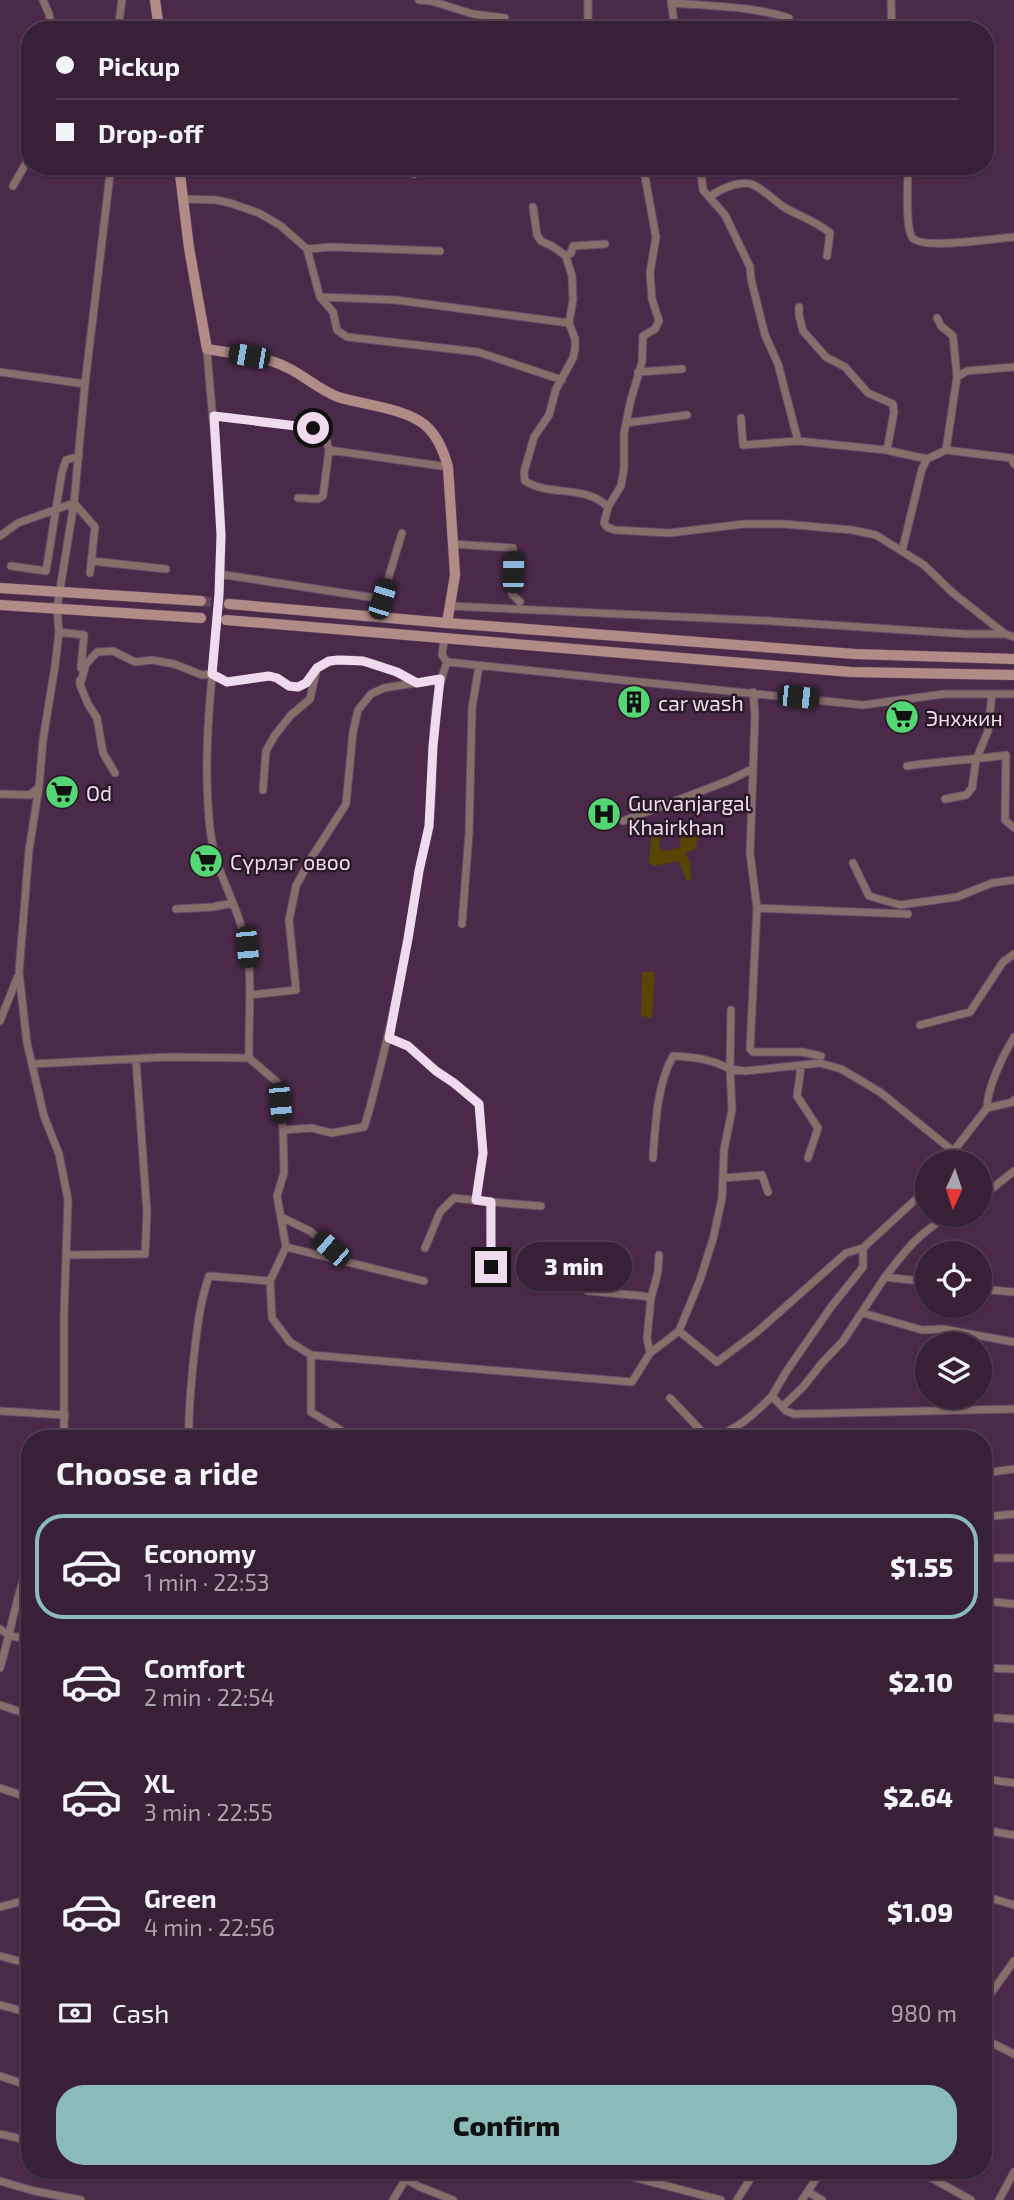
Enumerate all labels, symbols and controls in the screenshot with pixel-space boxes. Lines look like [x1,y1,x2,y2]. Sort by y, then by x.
text: Pickup [98,50,180,81]
text: Drop-off [98,117,203,148]
car [227,342,272,370]
route start [297,412,329,444]
car [503,551,524,593]
car [366,576,399,622]
building icon: car wash [615,683,653,721]
car [777,684,820,710]
place label: car wash [658,690,744,715]
supermarket icon: Энхжин [883,698,921,736]
place label: Энхжин [926,705,1003,730]
supermarket icon: Od [43,773,81,811]
place label: Od [86,780,112,805]
place label: Gurvanjargal Khairkhan [628,790,752,839]
hospital icon: Gurvanjargal Khairkhan [585,795,623,833]
supermarket icon: Сүрлэг овоо [187,842,225,880]
place label: Сүрлэг овоо [230,849,351,874]
car [235,925,260,969]
car [268,1081,293,1125]
north arrow [915,1150,992,1227]
map controls [915,1150,992,1409]
car [309,1227,354,1271]
button: locate [915,1241,992,1318]
callout: 3 min [516,1242,631,1292]
route end [475,1251,507,1283]
text: 3 min [544,1252,604,1280]
button: layers [915,1332,992,1409]
text: Choose a ride [56,1453,259,1491]
icon: car [60,1535,123,1598]
text: Economy [144,1537,256,1568]
text: $1.55 [890,1551,953,1582]
text: 1 min · 22:53 [144,1568,270,1596]
icon: car [60,1650,123,1713]
text: Comfort [144,1652,245,1683]
text: $2.10 [888,1666,953,1697]
text: 2 min · 22:54 [144,1683,275,1711]
icon: car [60,1765,123,1828]
text: XL [144,1767,175,1798]
text: $2.64 [883,1781,953,1812]
text: 3 min · 22:55 [144,1798,273,1826]
icon: car [60,1880,123,1943]
text: Green [144,1882,217,1913]
text: $1.09 [887,1896,953,1927]
text: 4 min · 22:56 [144,1913,275,1941]
icon: cash [56,1994,94,2032]
text: Cash [112,1997,169,2028]
text: 980 m [891,1999,957,2027]
button: Confirm [56,2085,957,2165]

